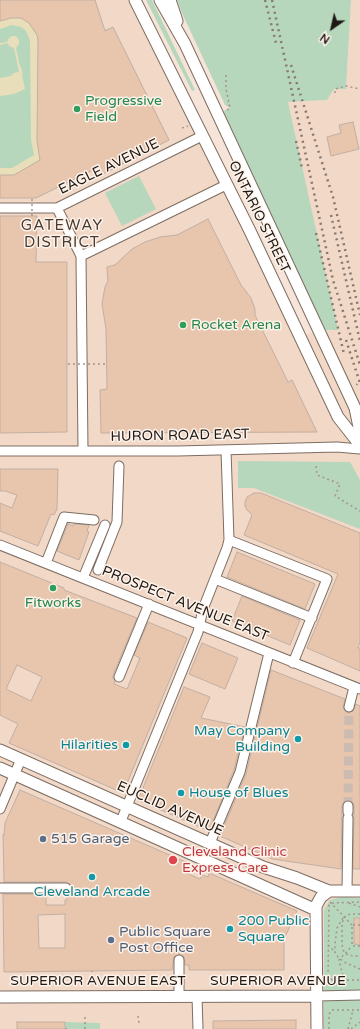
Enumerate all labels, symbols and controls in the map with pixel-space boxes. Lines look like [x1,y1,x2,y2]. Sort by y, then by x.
north arrow [312,8,352,48]
text: N [318,31,332,46]
place label: Progressive Field [85,93,162,126]
marker: Progressive Field [72,104,82,114]
street label: EAGLE AVENUE [56,135,162,199]
street label: ONTARIO STREET [225,158,293,276]
district label: GATEWAY DISTRICT [21,217,103,252]
place label: Rocket Arena [191,317,281,333]
marker: Rocket Arena [178,320,188,330]
street label: HURON ROAD EAST [110,426,250,446]
street label: PROSPECT AVENUE EAST [99,563,271,645]
marker: Fitworks [48,583,58,593]
place label: Fitworks [25,595,81,611]
place label: May Company Building [194,723,290,756]
marker: May Company Building [293,734,303,744]
place label: Hilarities [60,737,118,753]
marker: Hilarities [121,740,131,750]
street label: EUCLID AVENUE [114,778,226,840]
place label: House of Blues [189,785,288,801]
marker: House of Blues [176,788,186,798]
place label: 515 Garage [51,831,129,847]
marker: 515 Garage [38,834,48,844]
place label: Cleveland Clinic Express Care [182,844,287,876]
marker: Cleveland Clinic Express Care [167,854,179,866]
marker: Cleveland Arcade [87,872,97,882]
place label: Cleveland Arcade [34,884,150,900]
place label: 200 Public Square [238,913,309,946]
place label: Public Square Post Office [119,924,211,956]
marker: 200 Public Square [225,924,235,934]
marker: Public Square Post Office [106,935,116,945]
street label: SUPERIOR AVENUE EAST [10,973,186,989]
street label: SUPERIOR AVENUE [210,973,346,989]

